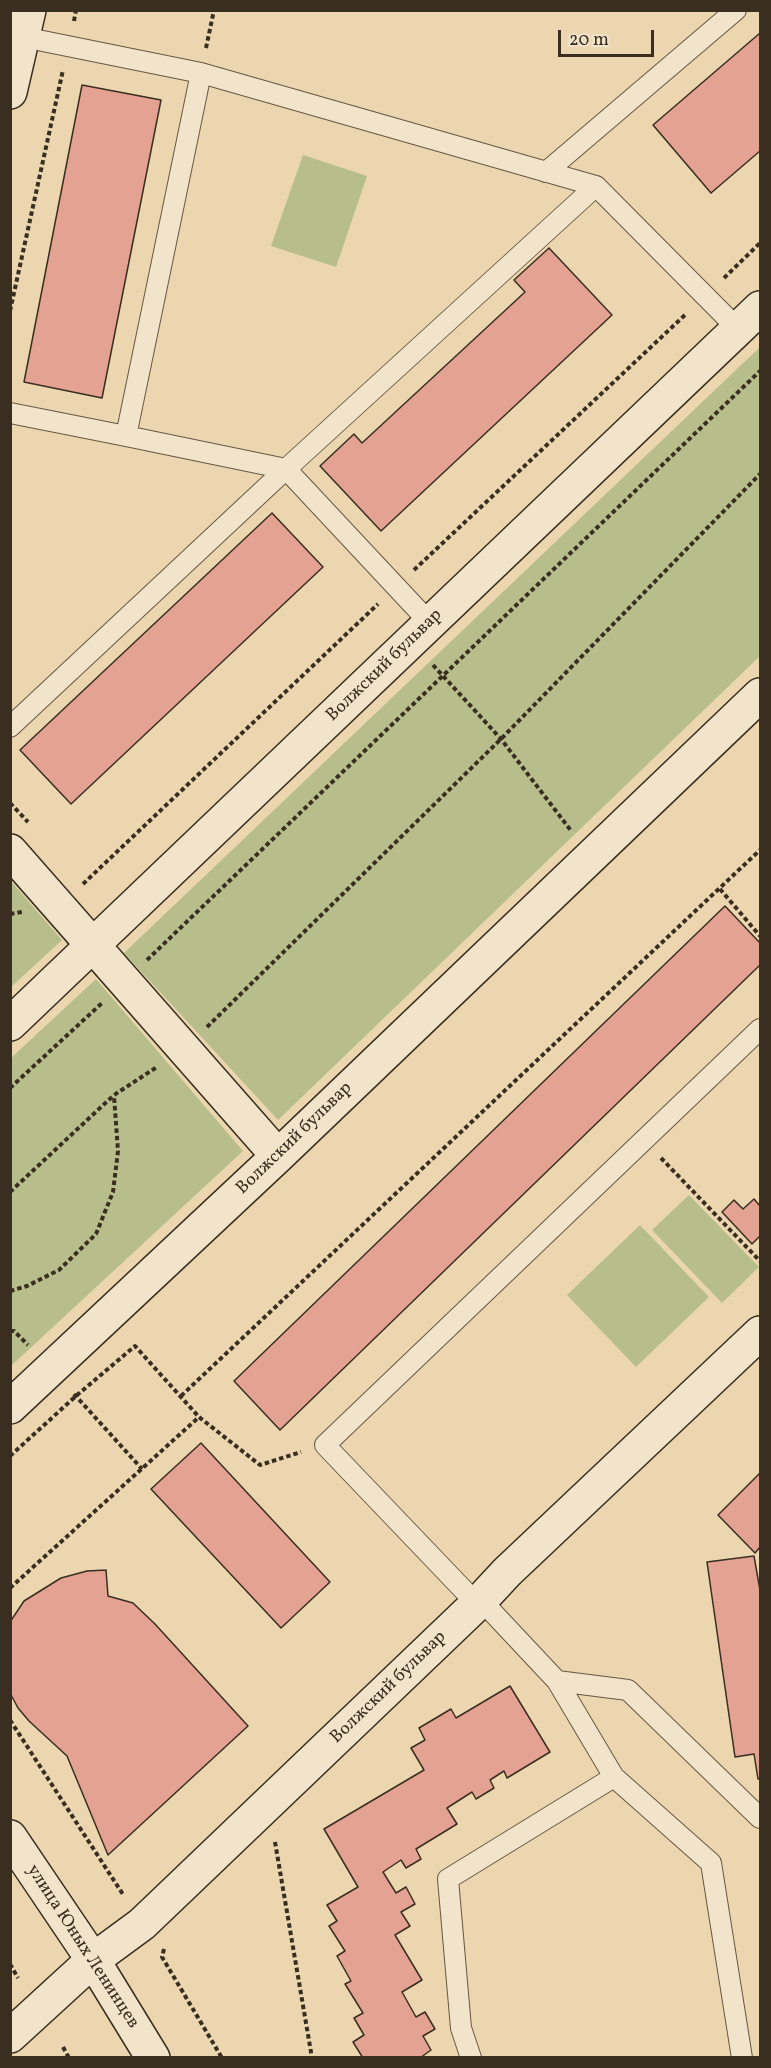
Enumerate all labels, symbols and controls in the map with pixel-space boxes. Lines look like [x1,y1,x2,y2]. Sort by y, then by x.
scale bar [561,18,657,56]
text: 20 m [569,28,609,53]
street label: Волжский бульвар [323,605,447,727]
street label: Волжский бульвар [233,1078,357,1200]
street label: Волжский бульвар [327,1627,451,1749]
street label: улица Юных Ленинцев [21,1861,143,2033]

